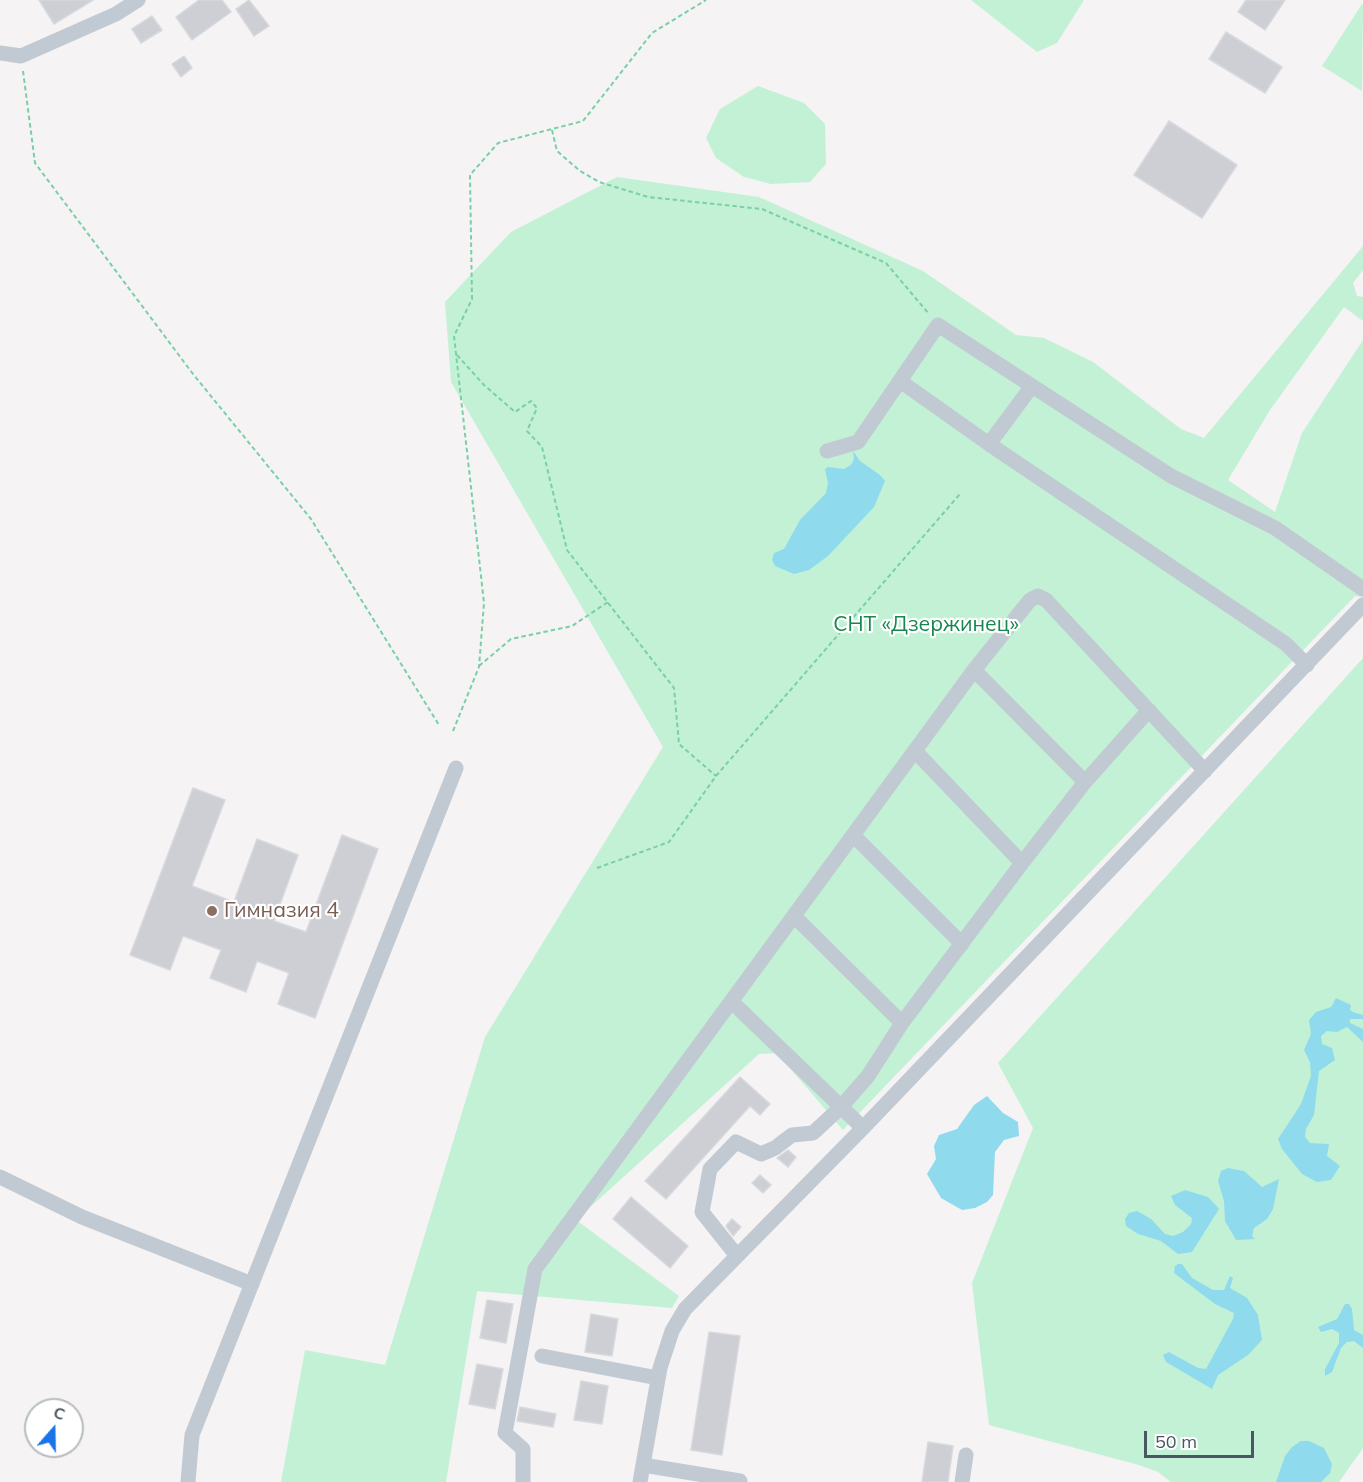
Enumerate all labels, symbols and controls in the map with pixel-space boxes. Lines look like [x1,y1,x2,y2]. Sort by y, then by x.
park label: СНТ «Дзержинец» [833,612,1019,638]
place label: Гимназия 4 [224,898,339,924]
marker: Гимназия 4 [205,904,219,918]
north arrow [24,1398,84,1458]
text: С [51,1402,68,1424]
scale bar [1147,1419,1256,1457]
text: 50 m [1155,1430,1197,1453]

